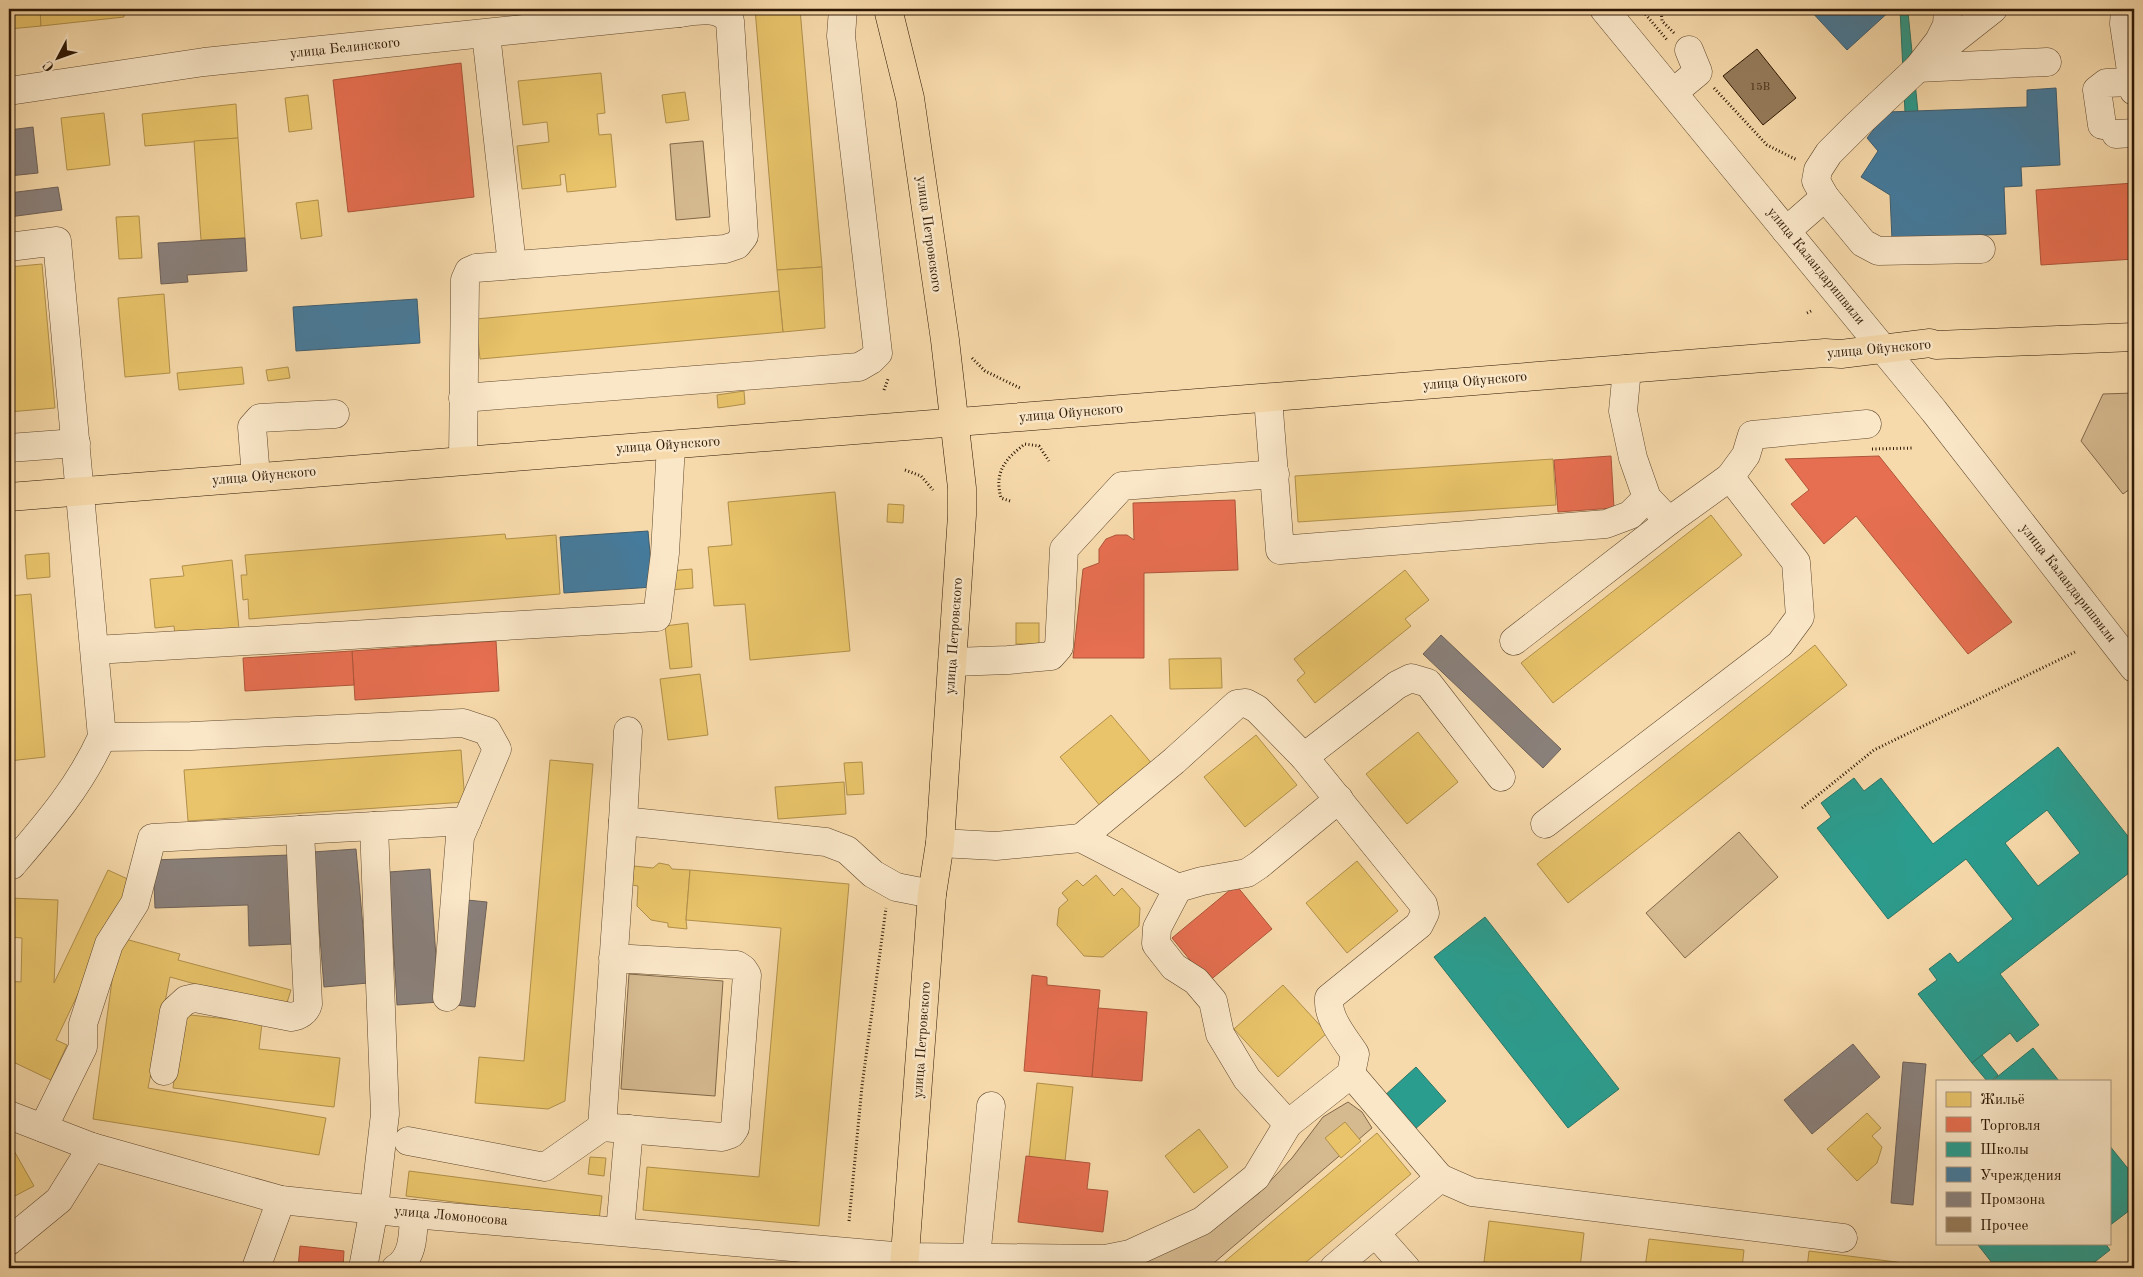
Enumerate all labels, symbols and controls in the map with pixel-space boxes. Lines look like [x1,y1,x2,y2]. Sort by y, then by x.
north arrow [32,32,82,82]
street label: улица Белинского [289,35,401,61]
text: С [41,58,57,74]
house number: 15В [1750,82,1770,93]
street label: улица Петровского [914,175,944,293]
street label: улица Каландаришвили [1764,205,1868,327]
street label: улица Ойунского [1826,337,1932,361]
street label: улица Ойунского [1422,369,1528,393]
street label: улица Ойунского [1018,401,1124,425]
street label: улица Ойунского [615,434,721,456]
street label: улица Ойунского [211,464,317,488]
street label: улица Каландаришвили [2017,521,2119,645]
street label: улица Петровского [943,577,965,695]
street label: улица Петровского [911,981,933,1099]
legend [1936,1080,2110,1244]
text: Жильё [1980,1093,2025,1108]
text: Торговля [1980,1119,2041,1134]
text: Школы [1980,1143,2029,1158]
text: Учреждения [1980,1169,2062,1184]
text: Промзона [1980,1193,2046,1208]
street label: улица Ломоносова [394,1204,508,1228]
text: Прочее [1980,1219,2028,1234]

